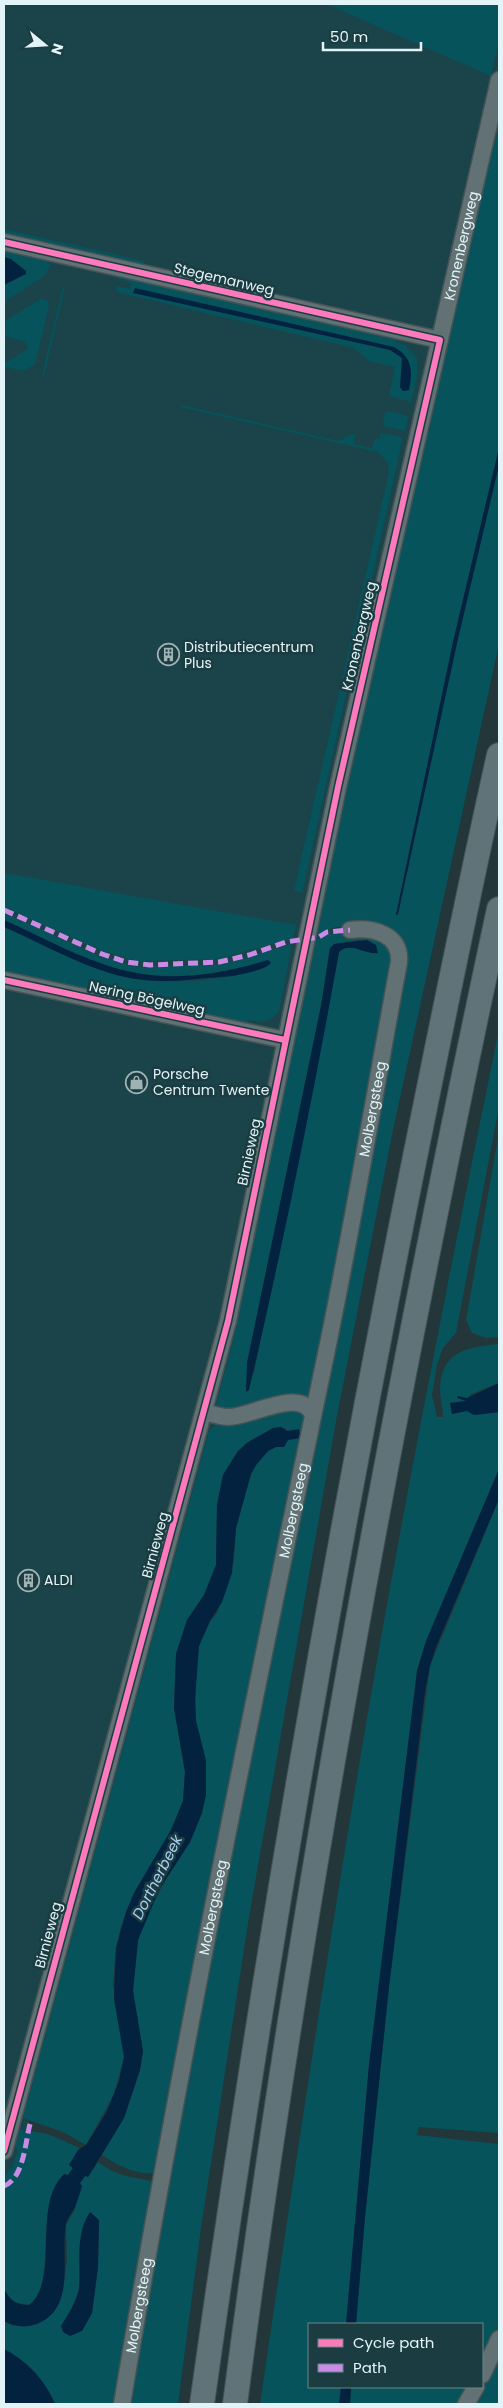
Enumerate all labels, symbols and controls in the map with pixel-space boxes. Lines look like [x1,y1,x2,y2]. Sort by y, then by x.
north arrow [20,20,70,70]
scale bar [323,20,420,52]
text: 50 m [330,26,368,47]
text: N [46,41,69,57]
street label: Kronenbergweg [439,189,483,302]
street label: Stegemanweg [172,258,276,300]
street label: Kronenbergweg [337,579,381,693]
place label: Distributiecentrum Plus [184,637,314,673]
building icon: Distributiecentrum Plus [156,643,180,667]
street label: Nering Bögelweg [87,976,207,1020]
street label: Molbergsteeg [354,1060,391,1158]
place label: Porsche Centrum Twente [153,1064,270,1100]
shop icon: Porsche Centrum Twente [125,1070,149,1094]
street label: Birnieweg [232,1117,266,1187]
street label: Molbergsteeg [274,1461,313,1560]
street label: Birnieweg [137,1510,173,1580]
building icon: ALDI [16,1568,40,1592]
place label: ALDI [44,1570,73,1590]
water label: Dortherbeek [127,1830,188,1923]
street label: Molbergsteeg [194,1858,232,1957]
street label: Birnieweg [30,1900,66,1970]
street label: Molbergsteeg [121,2256,157,2355]
legend [308,2323,483,2388]
text: Cycle path [353,2332,434,2353]
text: Path [353,2357,387,2378]

